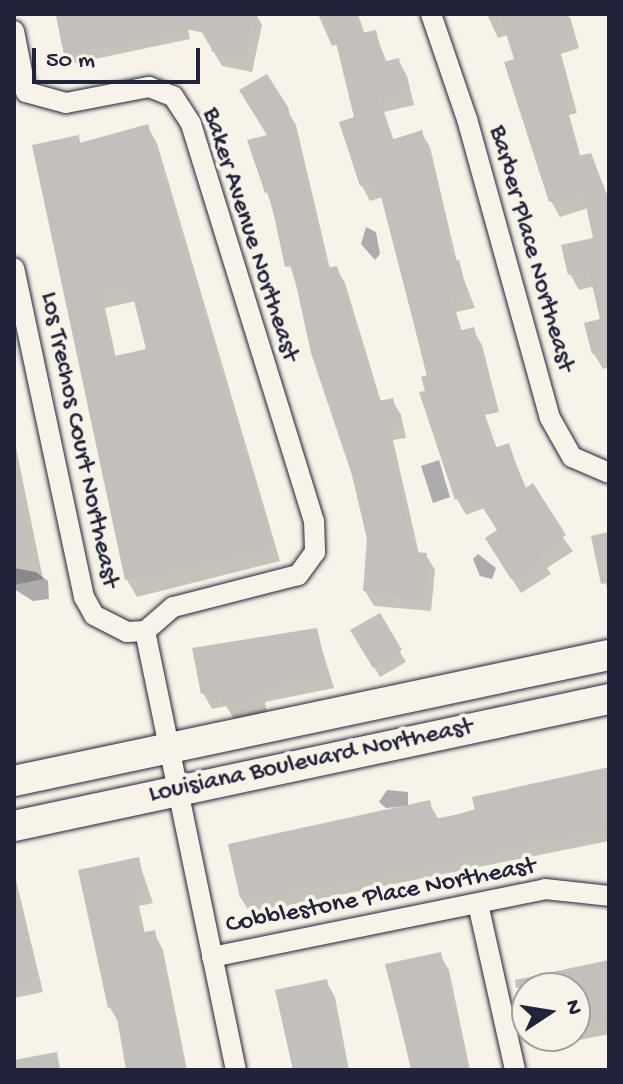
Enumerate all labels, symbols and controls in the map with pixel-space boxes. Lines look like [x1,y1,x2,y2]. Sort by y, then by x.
scale bar [36,32,204,82]
text: 50 m [46,47,95,76]
street label: Baker Avenue Northeast [193,104,305,366]
street label: Barber Place Northeast [480,122,580,376]
street label: Los Trechos Court Northeast [31,289,125,591]
street label: Louisiana Boulevard Northeast [146,712,476,812]
street label: Cobblestone Place Northeast [223,852,539,942]
north arrow [511,972,591,1052]
text: N [558,998,587,1017]

